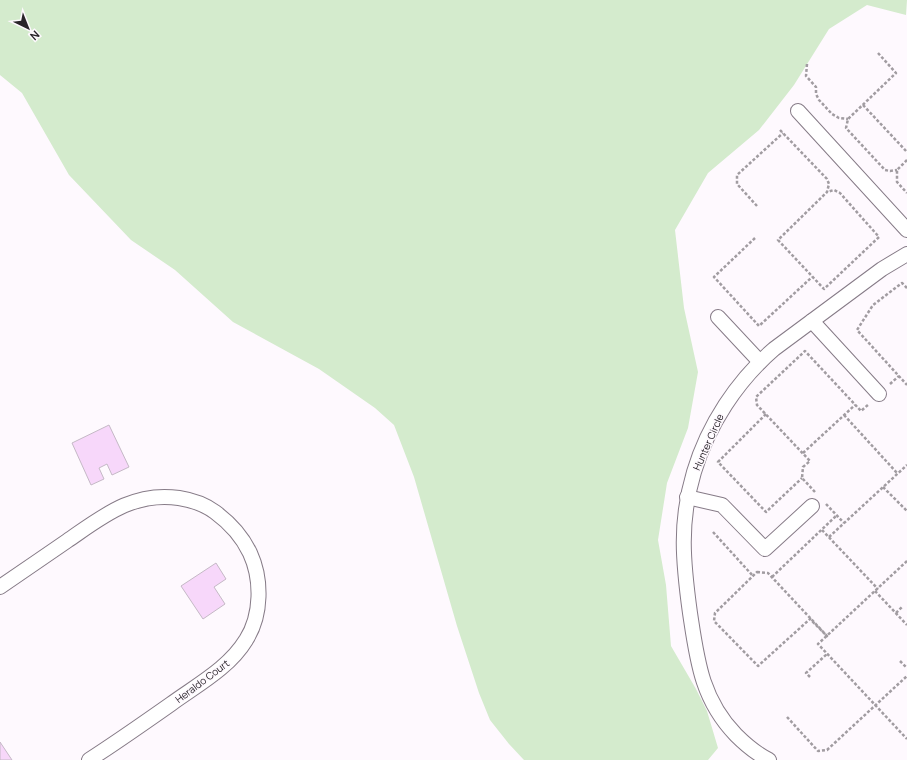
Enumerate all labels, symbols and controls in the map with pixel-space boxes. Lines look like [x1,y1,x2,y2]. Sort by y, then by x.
north arrow [8,8,48,48]
text: N [27,27,43,44]
street label: Hunter Circle [689,411,727,473]
street label: Heraldo Court [172,656,232,706]

